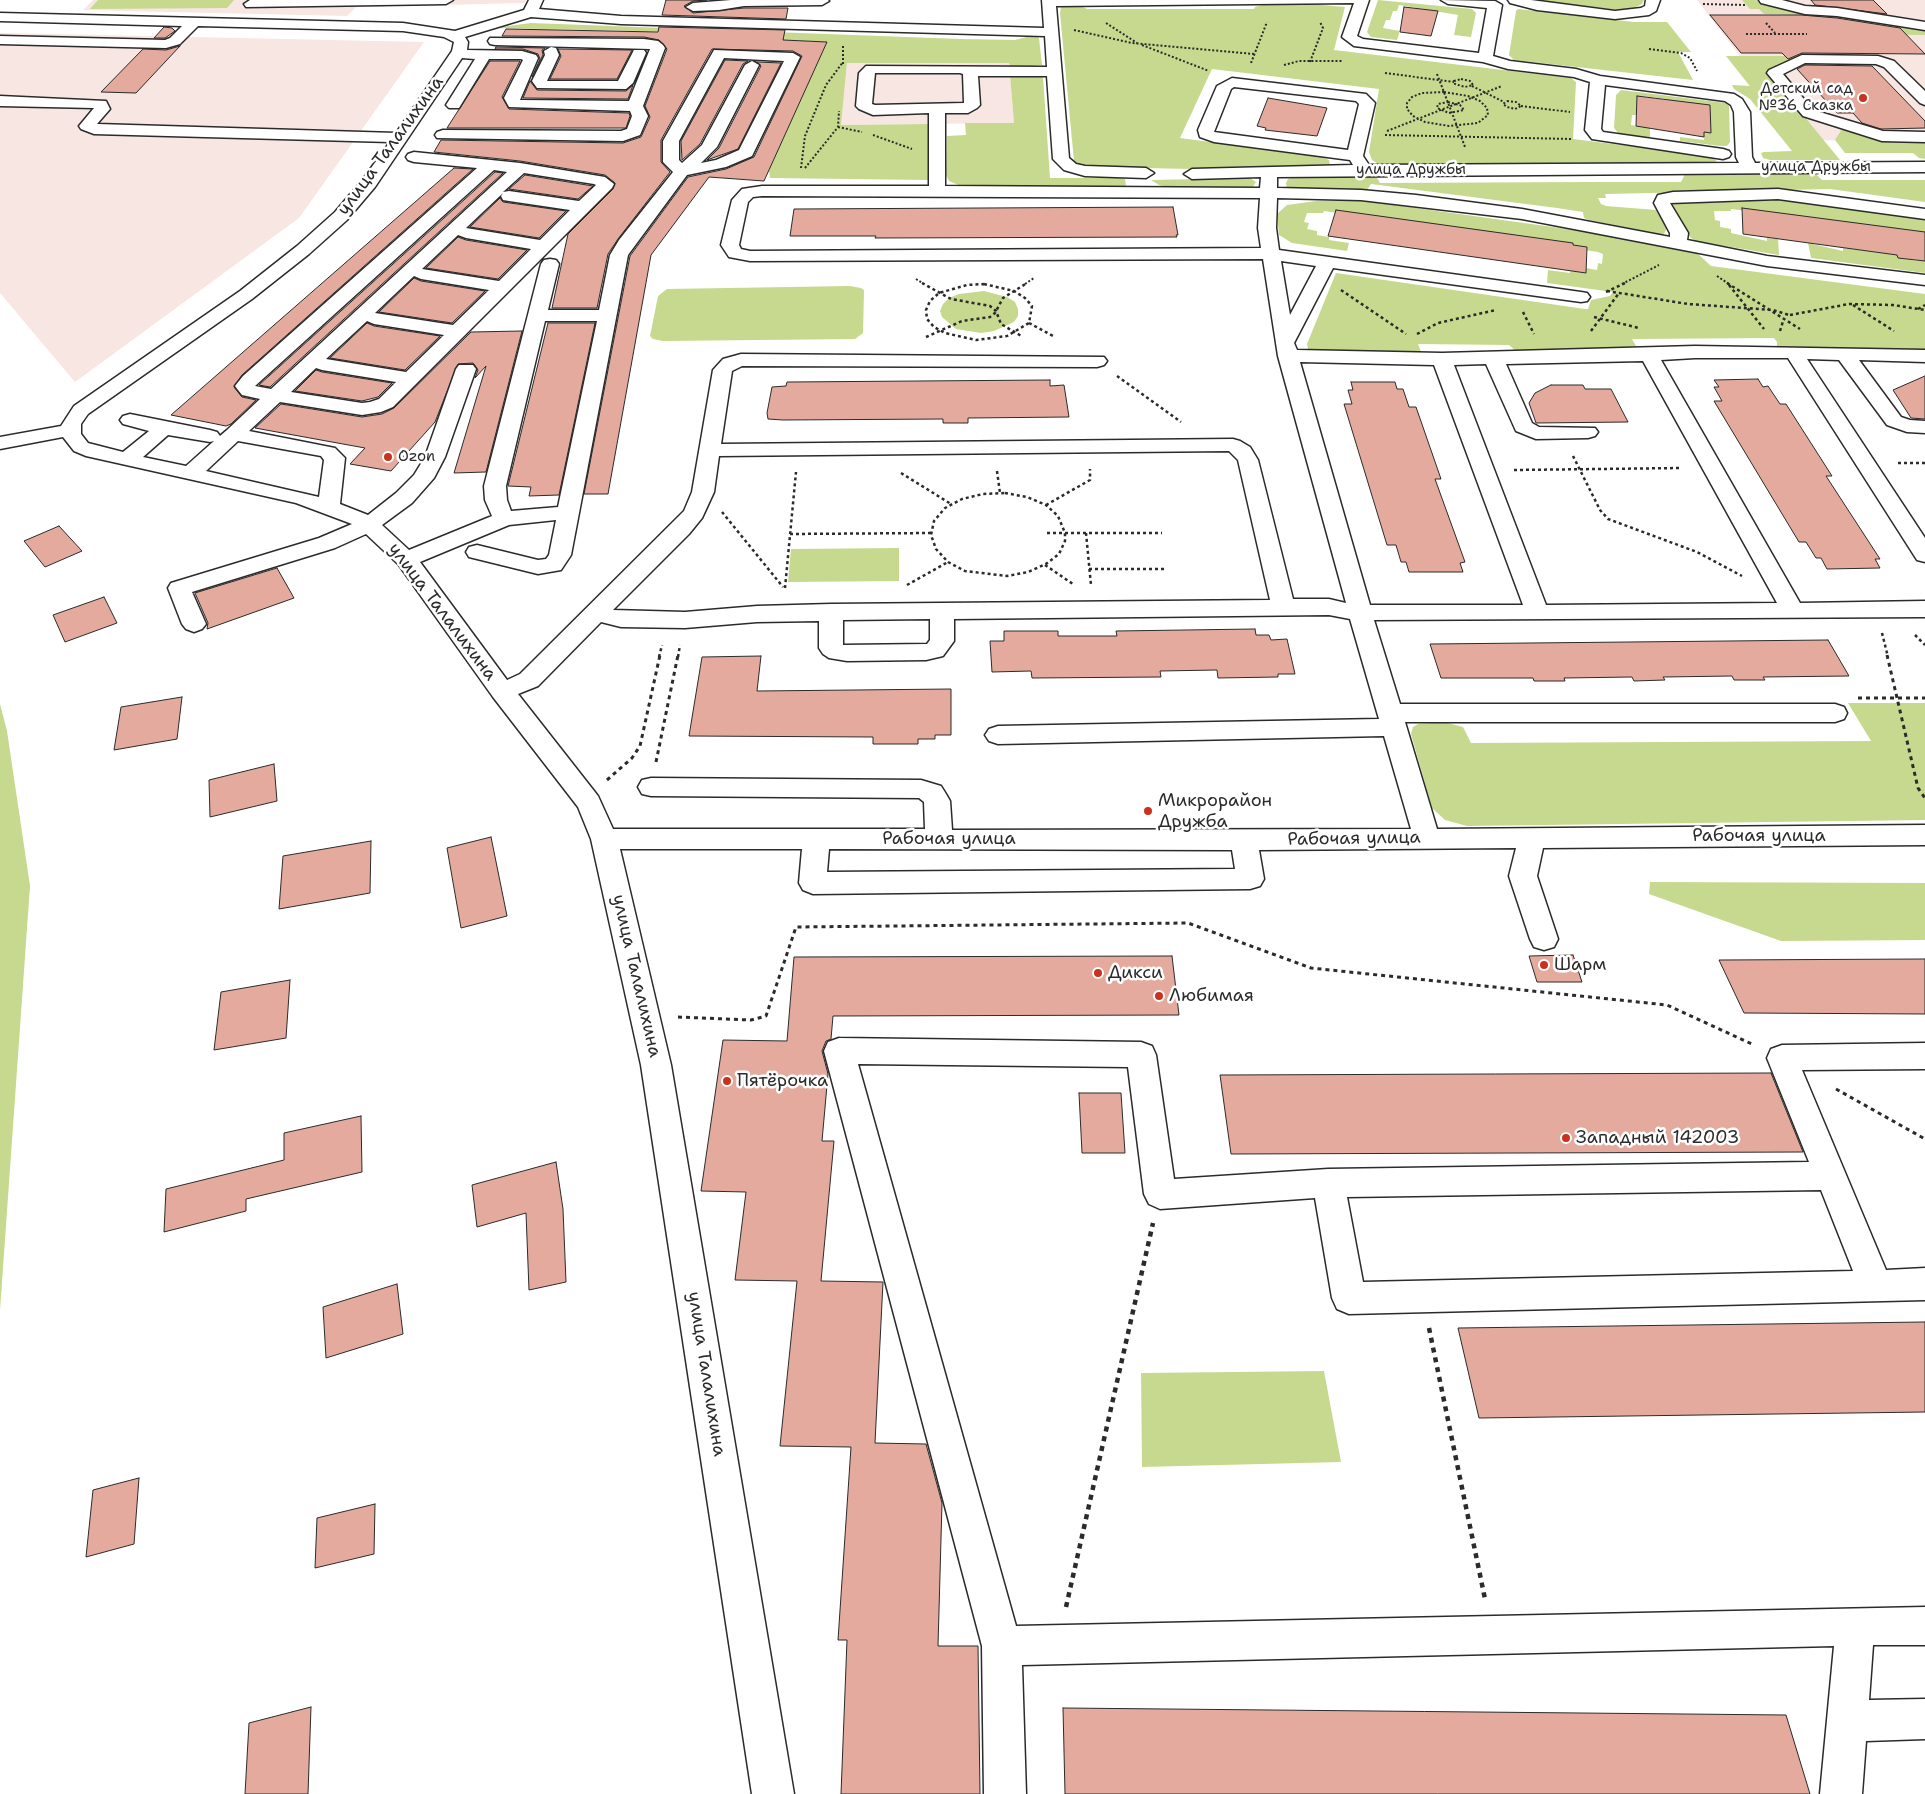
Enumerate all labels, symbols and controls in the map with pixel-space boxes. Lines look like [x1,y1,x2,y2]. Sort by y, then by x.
street label: улица Талалихина [333,72,449,220]
place label: Детский сад №36 Сказка [1759,80,1853,115]
marker: Детский сад №36 Сказка [1857,92,1869,104]
street label: улица Дружбы [1761,158,1871,176]
street label: улица Дружбы [1356,161,1466,179]
place label: Ozon [398,448,435,466]
marker: Ozon [382,451,394,463]
street label: улица Талалихина [383,539,501,685]
place label: Микрорайон Дружба [1158,790,1272,832]
marker: Микрорайон Дружба [1142,805,1154,817]
street label: Рабочая улица [1692,825,1826,847]
street label: Рабочая улица [1287,827,1421,851]
street label: Рабочая улица [882,828,1016,850]
street label: улица Талалихина [607,892,665,1060]
place label: Шарм [1554,954,1606,976]
marker: Шарм [1538,959,1550,971]
place label: Дикси [1108,962,1163,984]
marker: Дикси [1092,967,1104,979]
place label: Любимая [1169,985,1254,1007]
marker: Любимая [1153,990,1165,1002]
place label: Пятёрочка [737,1070,828,1092]
marker: Пятёрочка [721,1075,733,1087]
place label: Западный 142003 [1576,1127,1739,1149]
marker: Западный 142003 [1560,1132,1572,1144]
street label: улица Талалихина [682,1290,730,1458]

